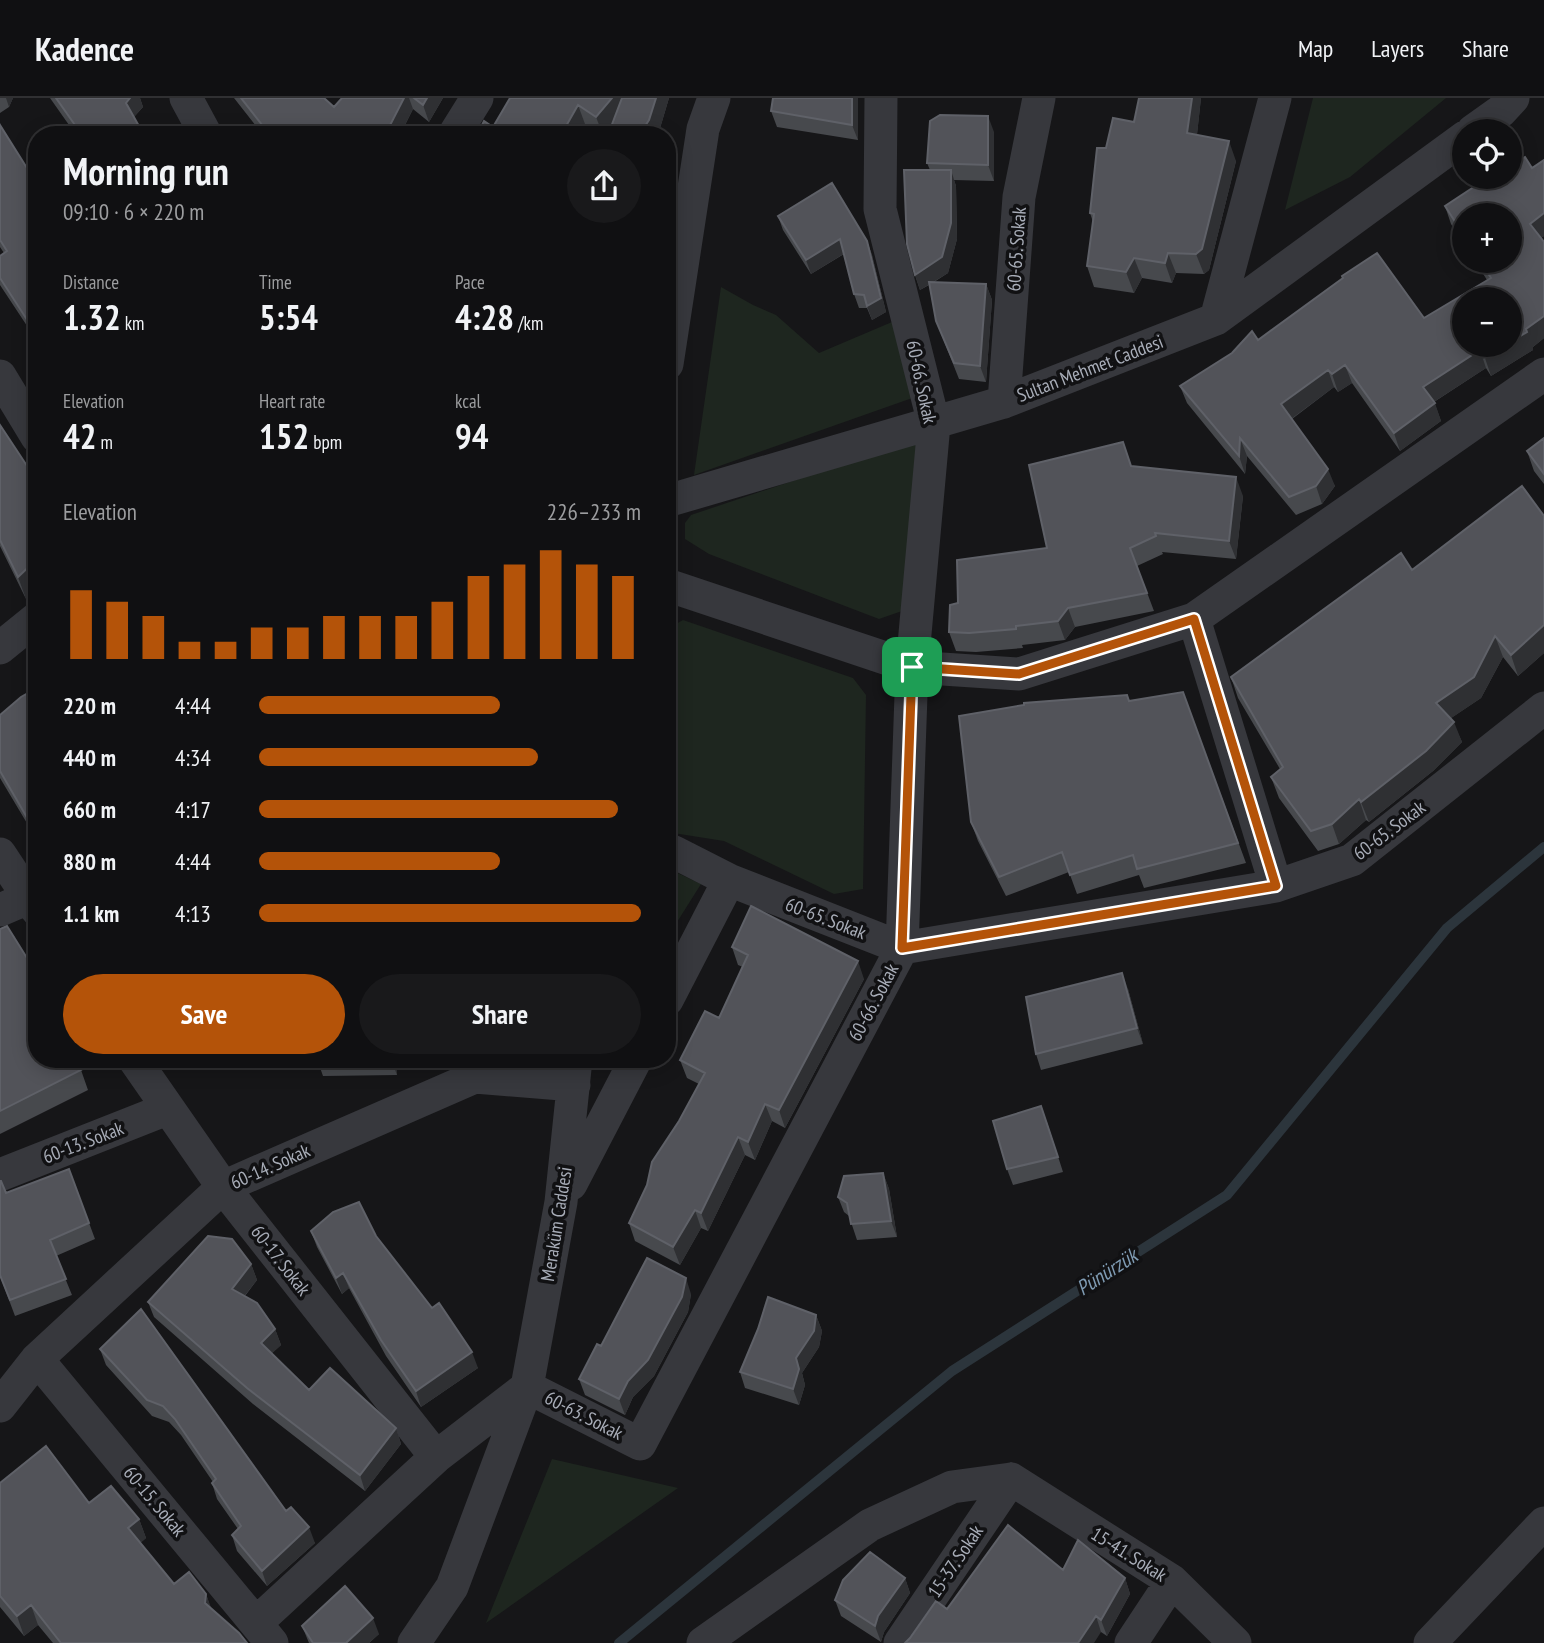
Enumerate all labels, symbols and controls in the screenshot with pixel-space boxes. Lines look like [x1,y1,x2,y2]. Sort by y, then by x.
text: Kadence [35,27,134,70]
text: Map [1298,33,1333,64]
text: Layers [1371,33,1424,64]
text: Share [1462,33,1509,64]
map controls [1452,119,1522,357]
button: locate [1452,119,1522,189]
text: Morning run [63,146,229,195]
button: share [567,149,641,223]
text: 09:10 · 6 × 220 m [63,197,204,226]
button: + [1452,203,1522,273]
street label: 60-65. Sokak [1001,205,1031,292]
text: Distance [63,270,119,294]
text: Time [259,270,292,294]
text: Pace [455,270,485,294]
button: − [1452,287,1522,357]
text: 1.32 [63,294,121,340]
text: 5:54 [259,294,318,340]
text: 4:28 [455,294,514,340]
text: km [121,311,144,335]
text: /km [514,311,543,335]
street label: Sultan Mehmet Caddesi [1013,329,1167,407]
street label: 60-66. Sokak [901,338,943,426]
text: Elevation [63,389,124,413]
text: Heart rate [259,389,325,413]
text: kcal [455,389,481,413]
text: 42 [63,413,96,459]
text: 152 [259,413,309,459]
text: 94 [455,413,488,459]
text: m [96,430,113,454]
text: bpm [309,430,342,454]
text: Elevation [63,497,137,526]
text: 226–233 m [547,497,641,526]
pin [882,637,942,697]
icon: arrive [893,648,931,686]
text: 220 m [63,691,116,720]
text: 4:44 [175,691,211,720]
text: 440 m [63,743,116,772]
text: 4:34 [175,743,211,772]
text: 660 m [63,795,116,824]
text: 4:17 [175,795,211,824]
street label: 60-65. Sokak [1348,795,1430,865]
text: 880 m [63,847,116,876]
text: 4:44 [175,847,211,876]
street label: 60-65. Sokak [782,892,870,945]
text: 1.1 km [63,899,119,928]
text: 4:13 [175,899,211,928]
street label: 60-66. Sokak [843,958,904,1045]
button: Save [63,974,345,1054]
button: Share [359,974,641,1054]
street label: 60-13. Sokak [39,1115,127,1168]
street label: 60-14. Sokak [226,1138,314,1194]
street label: Meraküm Caddesi [535,1165,577,1283]
street label: 60-17. Sokak [246,1220,316,1301]
water label: Pünürzük [1071,1240,1145,1301]
street label: 60-63. Sokak [541,1385,628,1445]
street label: 60-15. Sokak [119,1461,192,1542]
street label: 15-37. Sokak [922,1519,988,1602]
street label: 15-41. Sokak [1087,1521,1172,1587]

